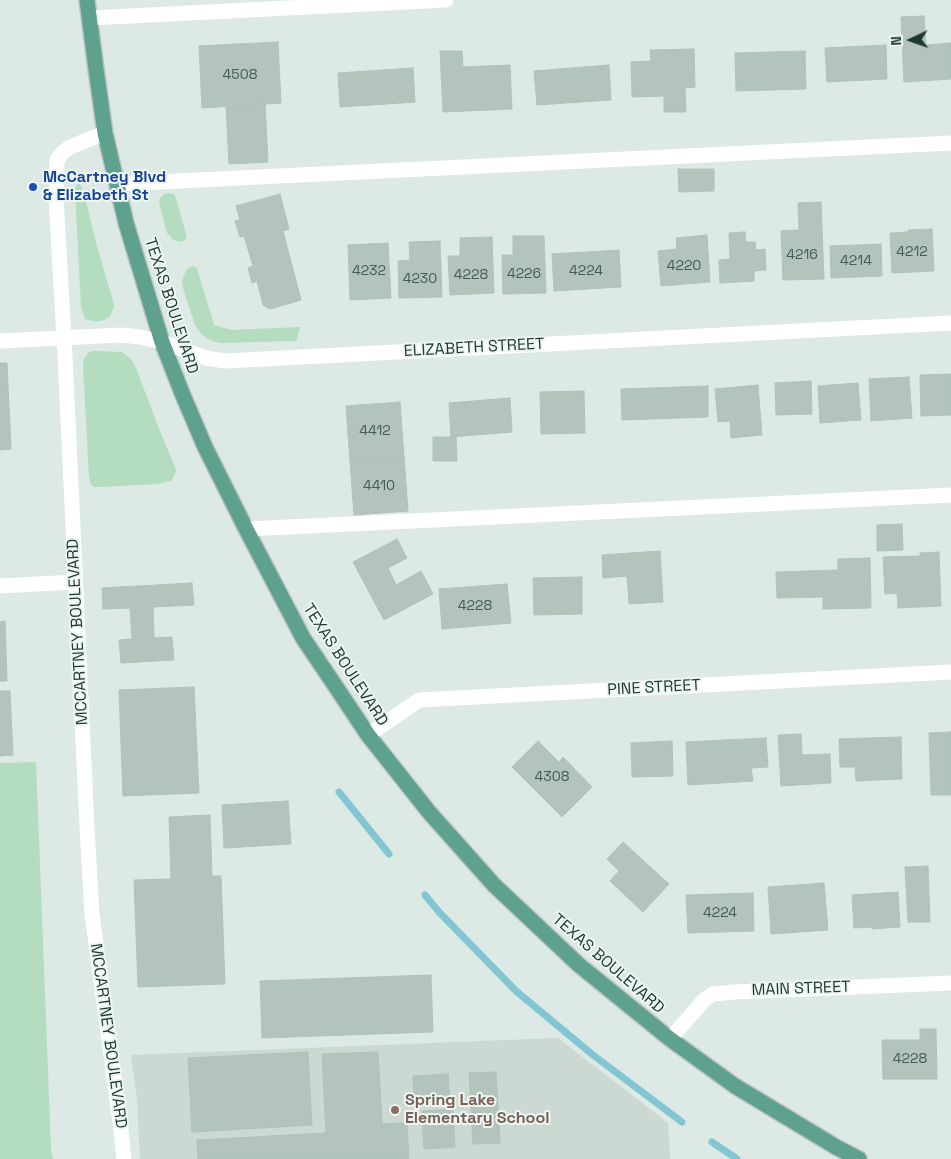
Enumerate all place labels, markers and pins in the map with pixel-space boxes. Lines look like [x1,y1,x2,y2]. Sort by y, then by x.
place label: McCartney Blvd & Elizabeth St [43,168,166,206]
marker: McCartney Blvd & Elizabeth St [27,181,39,193]
place label: Spring Lake Elementary School [405,1091,549,1129]
marker: Spring Lake Elementary School [389,1104,401,1116]

